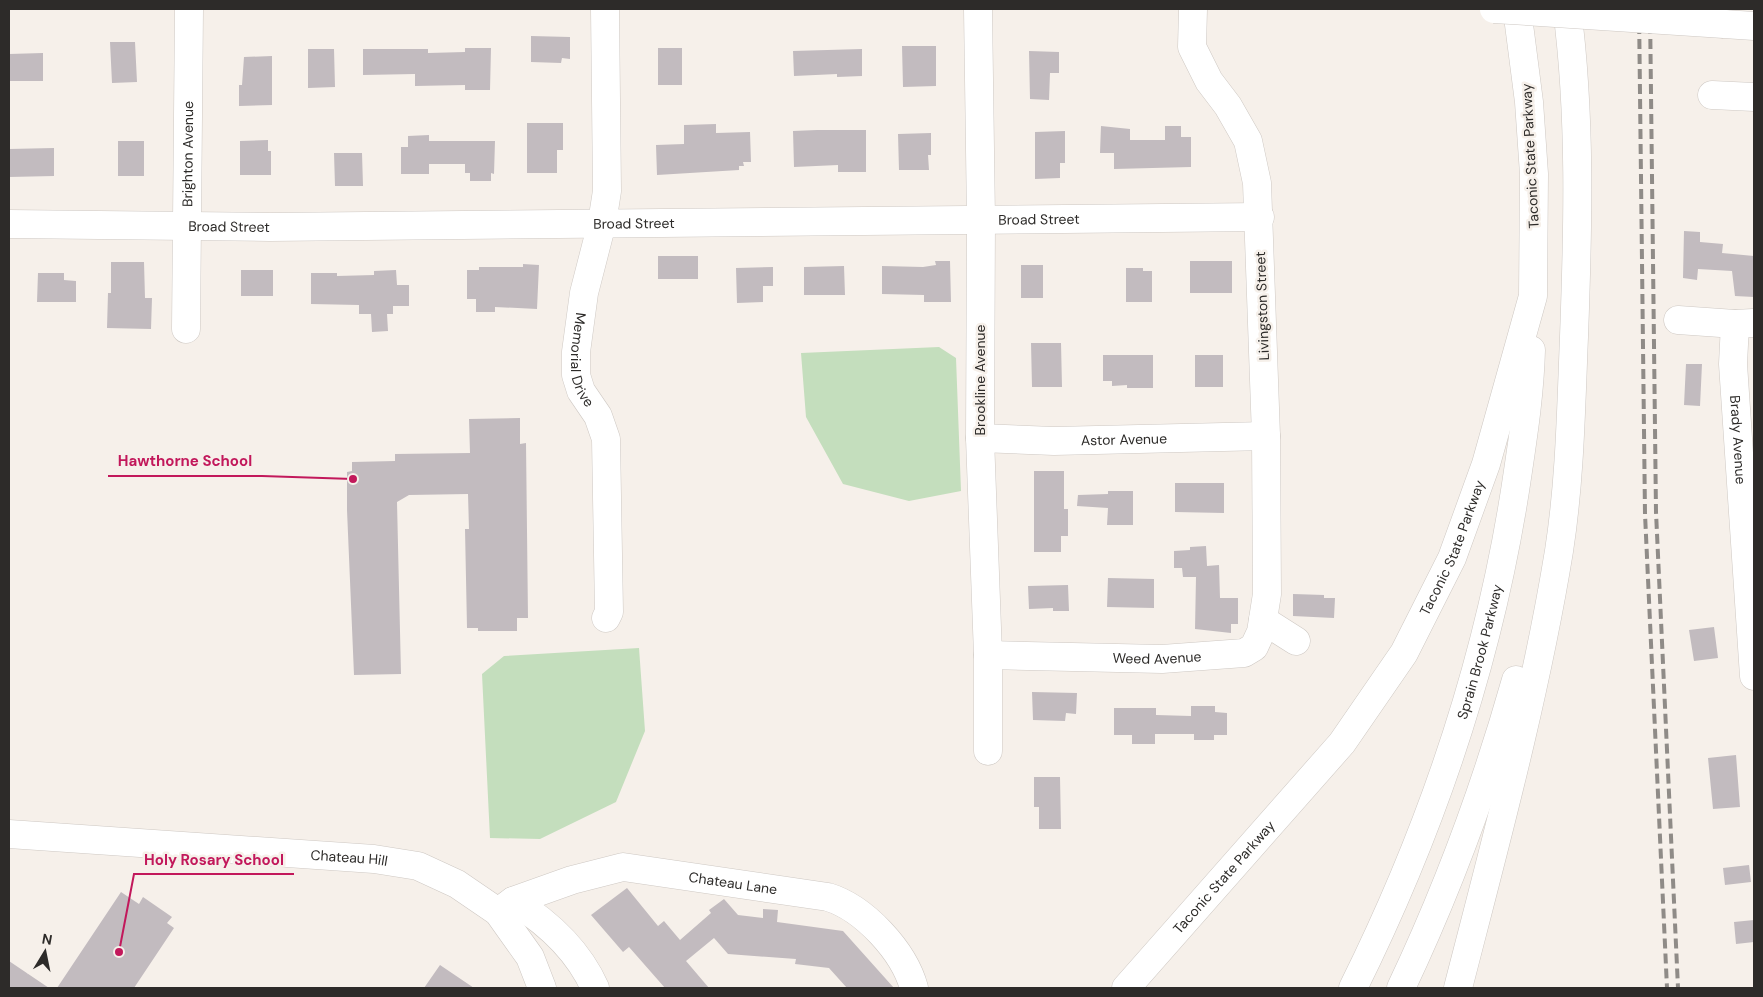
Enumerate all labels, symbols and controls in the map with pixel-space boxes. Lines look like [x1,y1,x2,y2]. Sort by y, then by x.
street label: Taconic State Parkway [1517,83,1543,229]
street label: Brighton Avenue [178,101,197,207]
street label: Broad Street [998,210,1080,229]
street label: Broad Street [593,214,675,233]
street label: Broad Street [188,217,270,236]
street label: Livingston Street [1251,251,1273,361]
street label: Memorial Drive [567,312,598,410]
street label: Brookline Avenue [971,325,989,435]
street label: Brady Avenue [1726,395,1750,485]
street label: Astor Avenue [1081,429,1167,449]
callout: Hawthorne School [108,446,262,476]
text: Hawthorne School [118,451,252,471]
street label: Taconic State Parkway [1416,477,1489,618]
street label: Sprain Brook Parkway [1453,582,1506,721]
street label: Weed Avenue [1112,647,1202,668]
street label: Taconic State Parkway [1169,816,1279,937]
callout: Holy Rosary School [134,844,294,874]
street label: Chateau Hill [310,846,389,870]
text: Holy Rosary School [144,850,284,870]
street label: Chateau Lane [688,868,778,898]
north arrow [20,927,70,977]
text: N [41,929,54,949]

